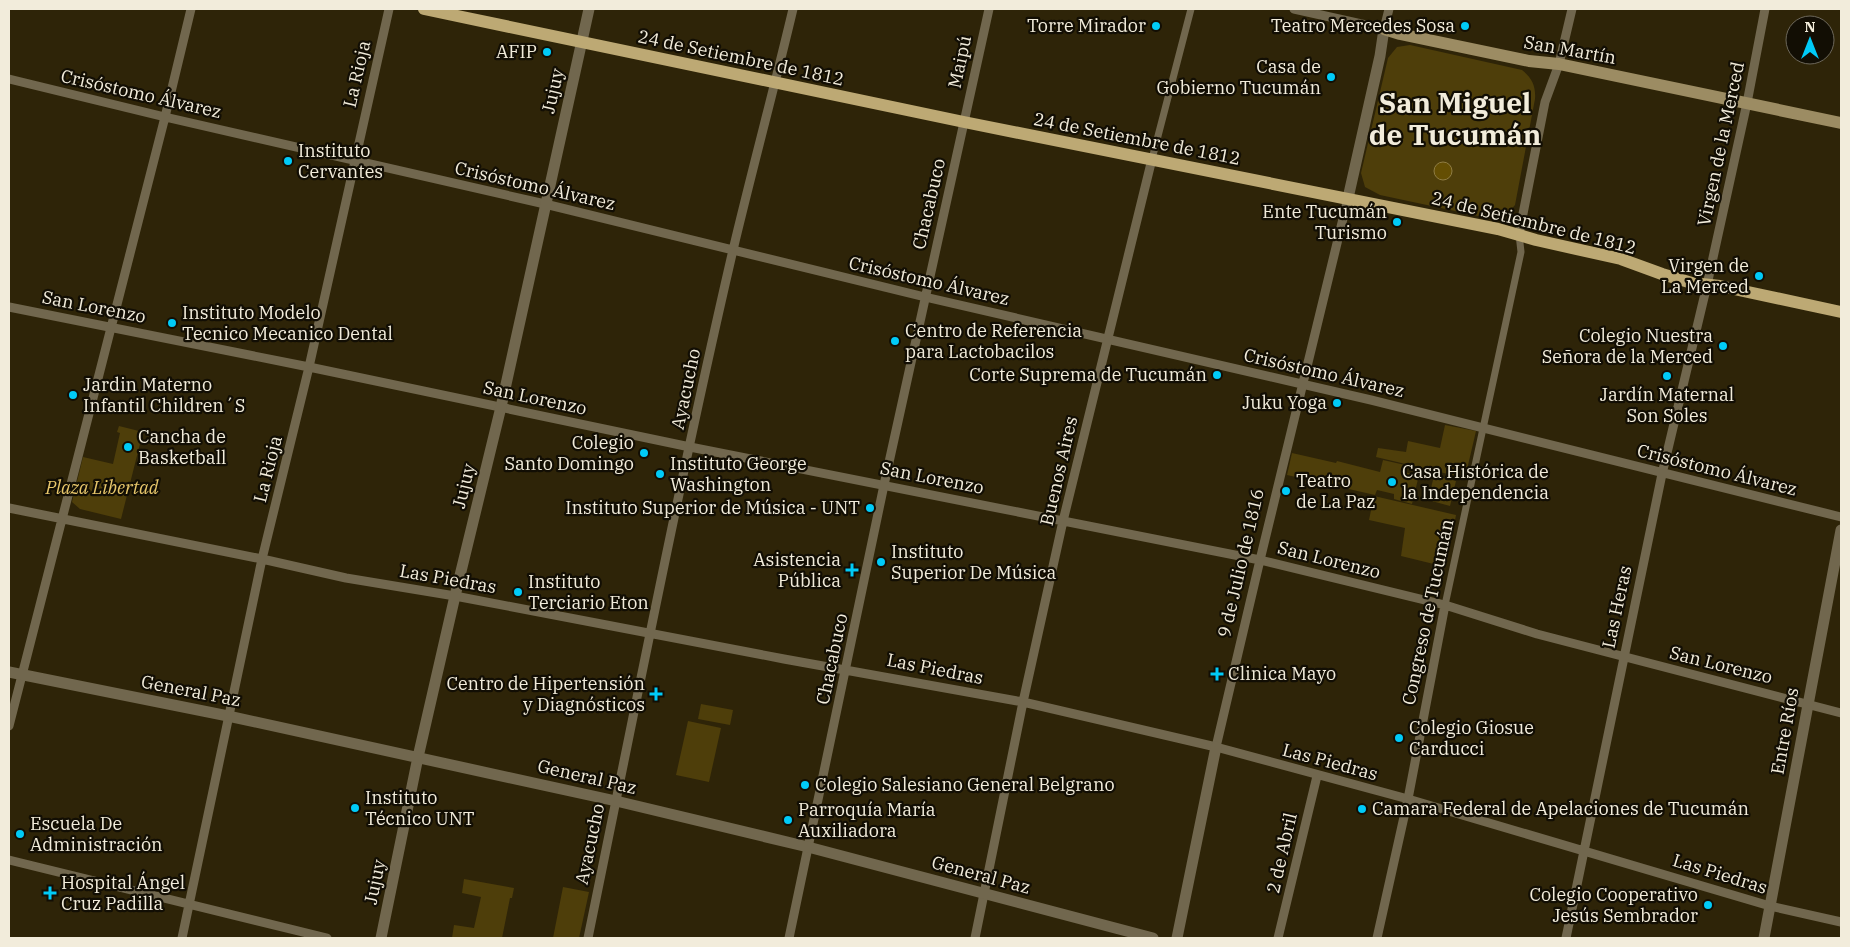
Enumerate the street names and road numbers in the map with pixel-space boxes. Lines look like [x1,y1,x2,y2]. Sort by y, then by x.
street label: 24 de Setiembre de 1812 [636,24,846,91]
street label: San Martín [1522,30,1618,69]
street label: Maipú [943,33,976,90]
street label: La Rioja [338,38,375,110]
street label: Virgen de la Merced [1692,59,1749,228]
street label: Crisóstomo Álvarez [59,64,224,123]
street label: Jujuy [536,66,569,116]
street label: 24 de Setiembre de 1812 [1032,107,1242,170]
street label: Crisóstomo Álvarez [453,156,618,215]
street label: Chacabuco [907,156,950,252]
street label: 24 de Setiembre de 1812 [1429,186,1639,259]
street label: Crisóstomo Álvarez [847,251,1012,310]
street label: San Lorenzo [40,285,148,328]
street label: Crisóstomo Álvarez [1242,343,1407,402]
street label: Ayacucho [666,346,705,432]
street label: San Lorenzo [481,375,589,420]
street label: Buenos Aires [1035,414,1082,528]
street label: La Rioja [248,433,287,505]
street label: Crisóstomo Álvarez [1635,439,1800,501]
street label: San Lorenzo [878,456,986,499]
street label: Jujuy [447,461,480,511]
street label: 9 de Julio de 1816 [1212,486,1269,640]
street label: Congreso de Tucumán [1397,517,1458,707]
street label: San Lorenzo [1275,536,1383,583]
street label: Las Piedras [398,559,498,598]
street label: Las Heras [1597,563,1636,650]
street label: Chacabuco [811,611,852,707]
street label: San Lorenzo [1667,641,1775,688]
street label: Las Piedras [885,648,985,689]
street label: General Paz [139,670,243,711]
street label: Entre Ríos [1766,686,1803,776]
street label: Las Piedras [1280,738,1380,785]
street label: General Paz [535,754,639,799]
street label: Ayacucho [570,801,609,887]
street label: 2 de Abril [1261,810,1302,895]
street label: Las Piedras [1670,848,1770,899]
street label: General Paz [929,850,1033,899]
street label: Jujuy [359,857,391,907]

